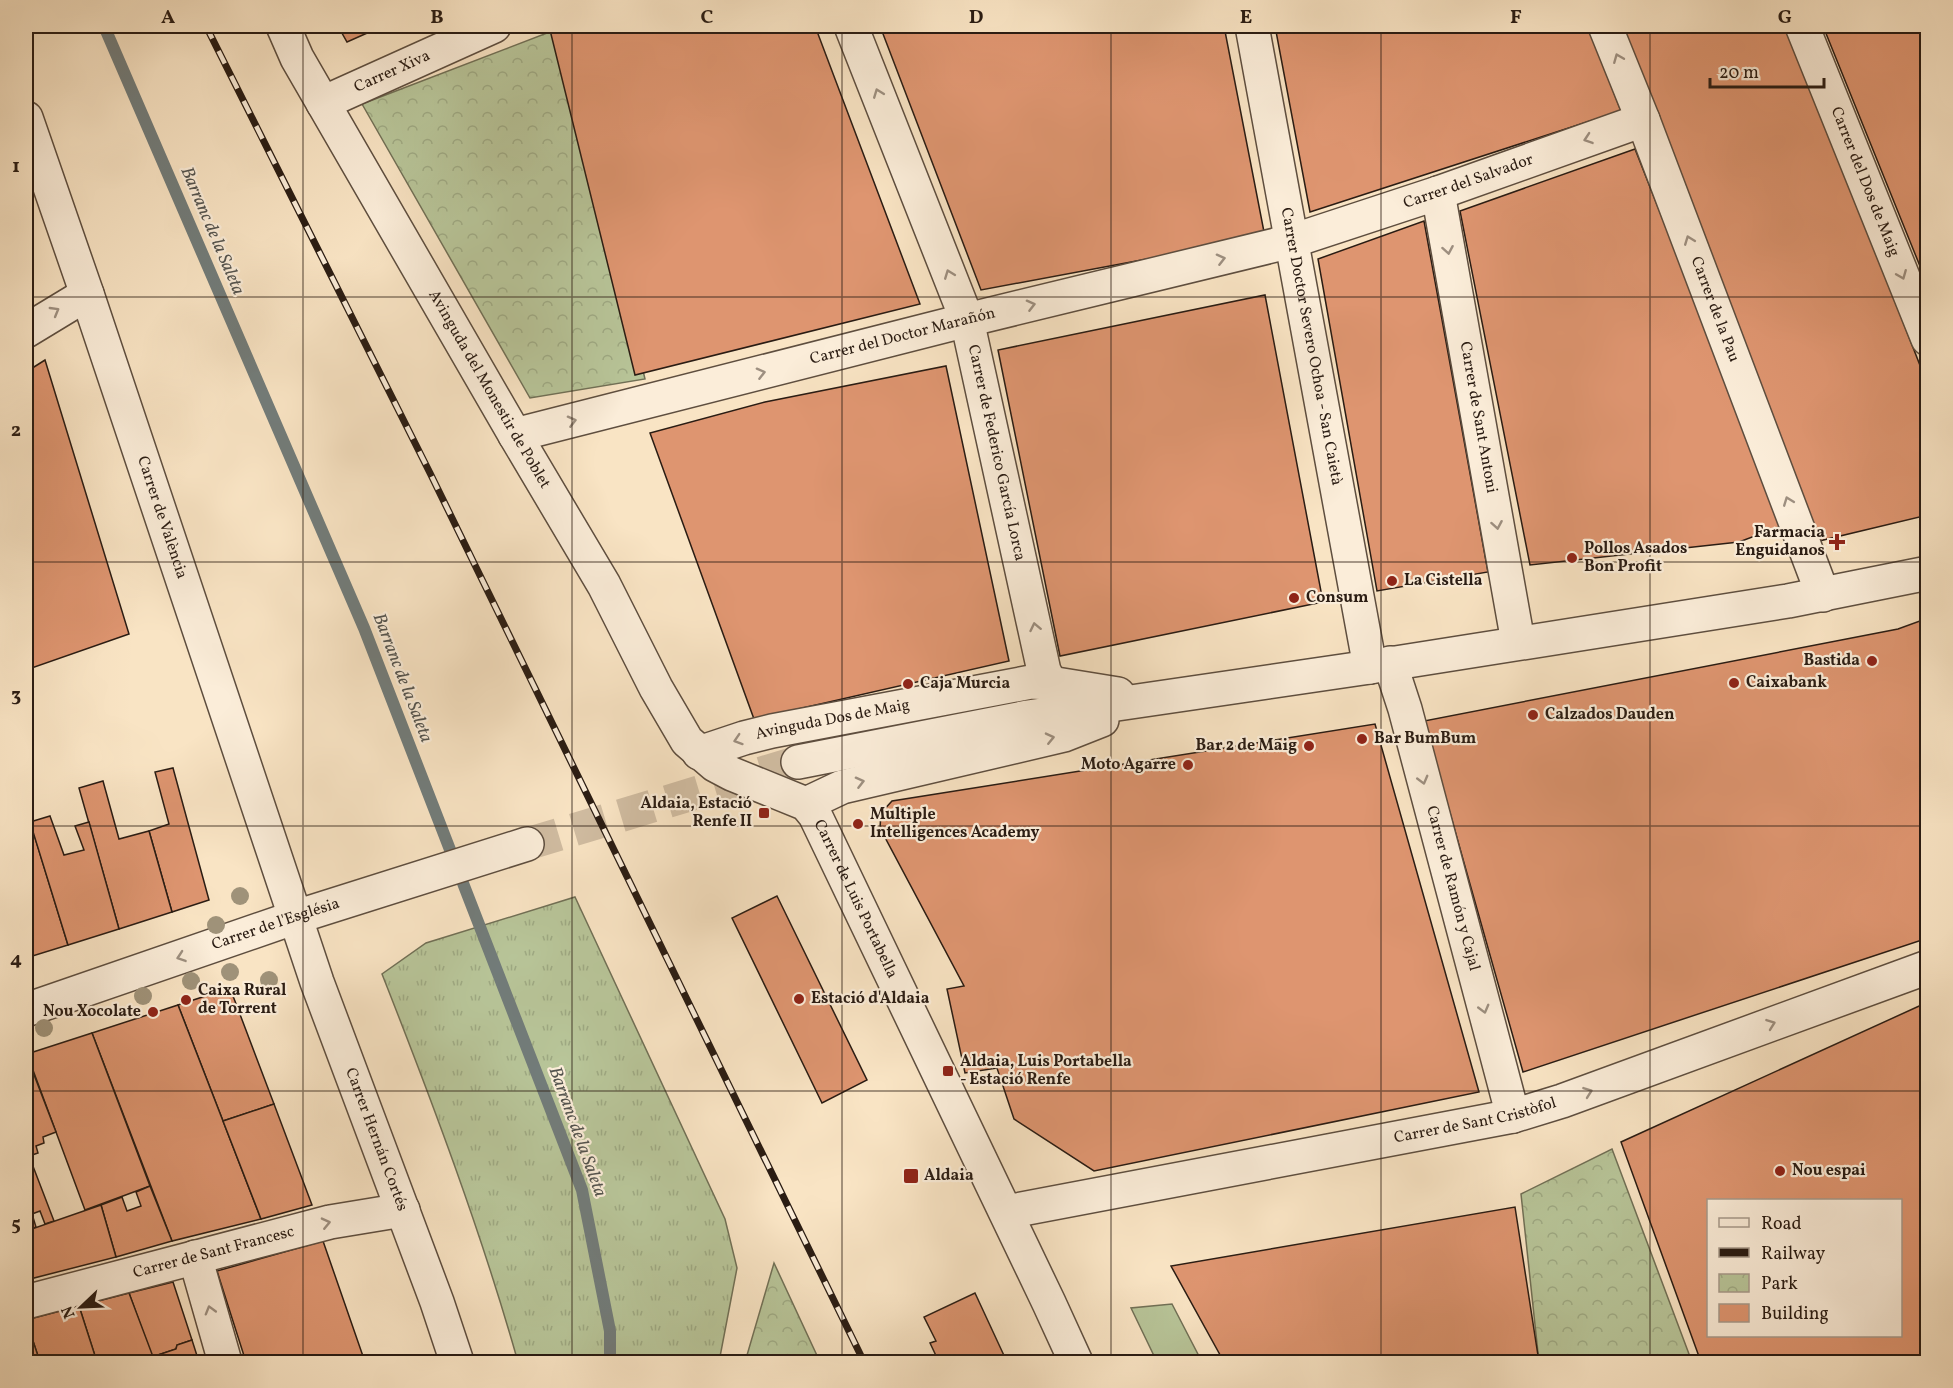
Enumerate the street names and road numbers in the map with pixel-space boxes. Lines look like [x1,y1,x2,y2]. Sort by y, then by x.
street label: Carrer Xiva [351,45,434,99]
street label: Carrer del Dos de Maig [1825,104,1905,260]
street label: Carrer del Salvador [1401,149,1537,215]
street label: Carrer Doctor Severo Ochoa - San Caietà [1275,206,1347,487]
street label: Carrer de la Pau [1685,253,1745,365]
street label: Avinguda del Monestir de Poblet [423,286,556,493]
street label: Carrer del Doctor Marañón [808,303,998,371]
street label: Carrer de Sant Antoni [1454,340,1502,495]
street label: Carrer de Federico García Lorca [962,343,1031,563]
street label: Carrer de València [131,453,192,582]
street label: Avinguda Dos de Maig [753,694,912,746]
street label: Carrer de Ramón y Cajal [1420,803,1485,974]
street label: Carrer de Luis Portabella [808,816,903,982]
street label: Carrer de l'Església [209,893,343,956]
street label: Carrer Hernán Cortés [339,1065,413,1215]
street label: Carrer de Sant Cristòfol [1392,1092,1559,1149]
street label: Carrer de Sant Francesc [131,1221,297,1284]

